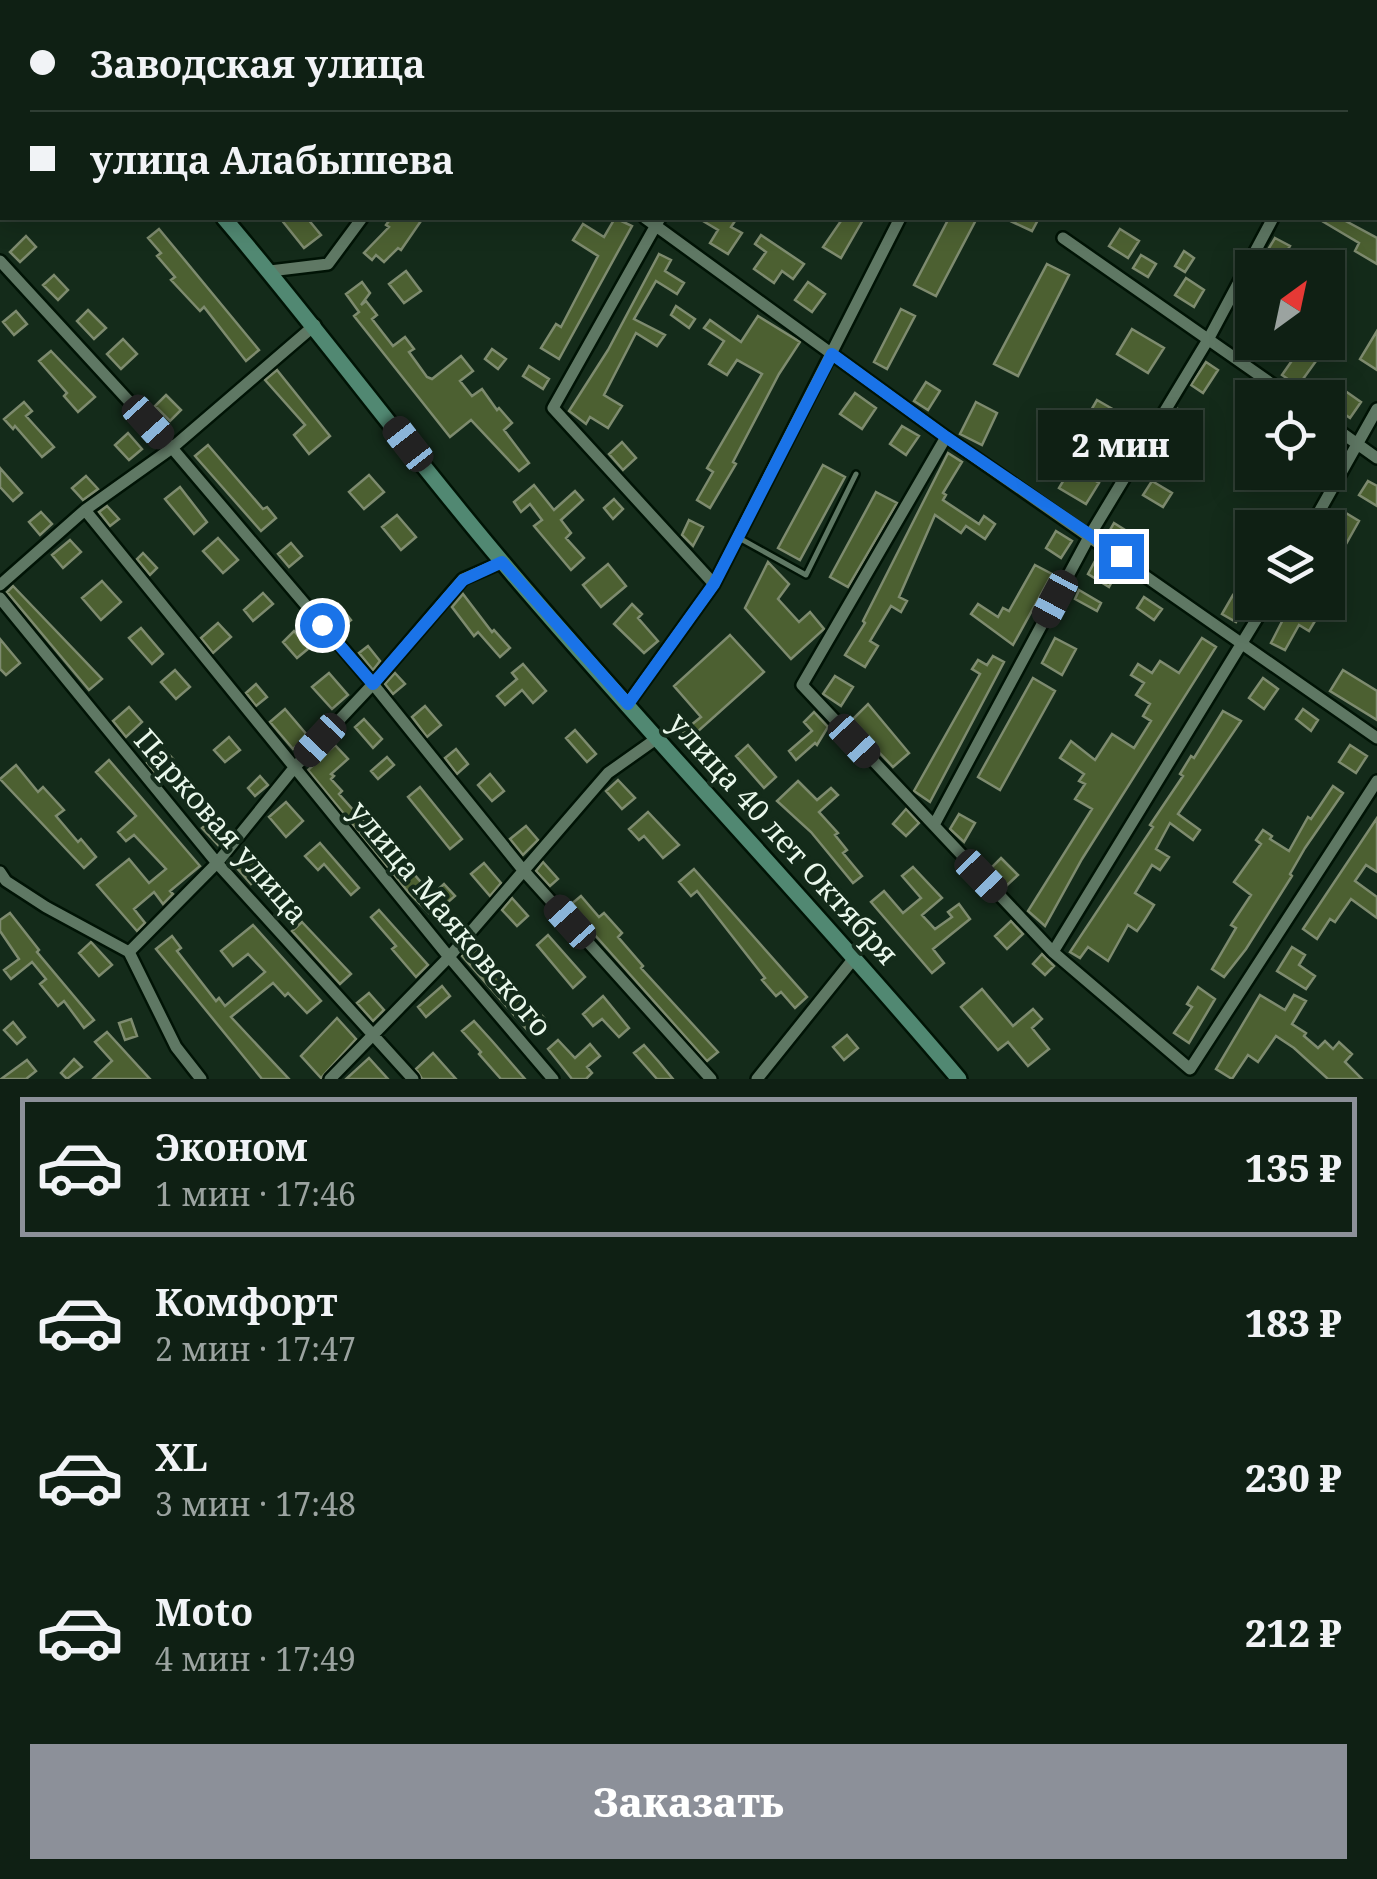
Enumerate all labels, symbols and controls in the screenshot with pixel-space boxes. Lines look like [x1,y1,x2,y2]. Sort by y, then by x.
text: Заводская улица [90,37,425,89]
text: улица Алабышева [90,133,454,185]
north arrow [1235,250,1345,360]
map controls [1235,250,1345,620]
button: locate [1235,380,1345,490]
car [117,390,179,454]
car [378,411,438,477]
callout: 2 мин [1038,411,1204,481]
text: 2 мин [1071,423,1170,466]
button: layers [1235,510,1345,620]
route end [1099,534,1144,579]
car [1028,565,1082,633]
route start [300,603,345,648]
street label: улица 40 лет Октября [660,703,908,973]
car [289,708,351,772]
car [823,709,885,773]
street label: Парковая улица [126,720,318,932]
street label: улица Маяковского [340,791,562,1045]
car [949,844,1013,908]
car [539,890,601,954]
text: Эконом [155,1120,308,1172]
icon: car [35,1122,125,1212]
text: 135 ₽ [1245,1141,1342,1193]
text: 1 мин · 17:46 [155,1172,356,1215]
text: Комфорт [155,1275,338,1327]
icon: car [35,1277,125,1367]
text: 183 ₽ [1245,1296,1342,1348]
text: 2 мин · 17:47 [155,1327,356,1370]
text: XL [155,1430,208,1482]
icon: car [35,1432,125,1522]
text: 230 ₽ [1245,1451,1342,1503]
text: 3 мин · 17:48 [155,1482,356,1525]
text: Moto [155,1585,253,1637]
icon: car [35,1587,125,1677]
text: 212 ₽ [1245,1606,1342,1658]
text: 4 мин · 17:49 [155,1637,356,1680]
button: Заказать [30,1744,1347,1859]

